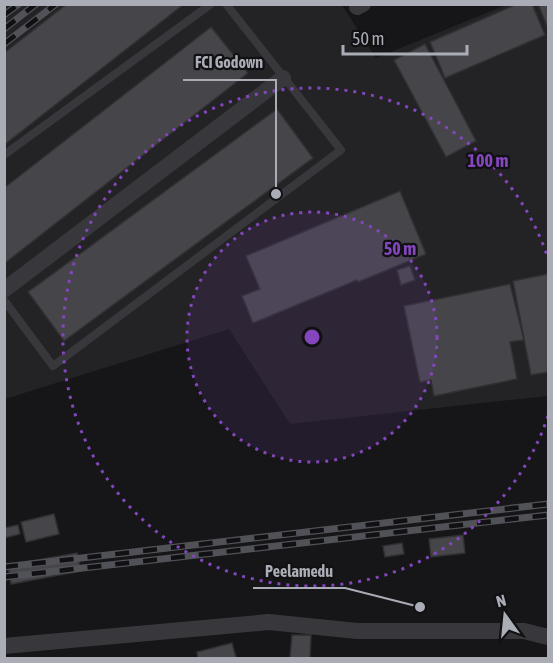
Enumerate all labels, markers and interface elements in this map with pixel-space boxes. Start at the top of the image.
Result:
scale bar [343,18,468,56]
text: 50 m [352,28,384,49]
callout: FCI Godown [183,46,276,80]
text: FCI Godown [195,53,263,71]
text: 100 m [468,150,508,171]
text: 50 m [384,238,416,259]
centre of rings [302,327,322,347]
callout: Peelamedu [253,554,345,588]
text: Peelamedu [265,562,333,580]
north arrow [475,585,535,645]
text: N [494,591,508,610]

